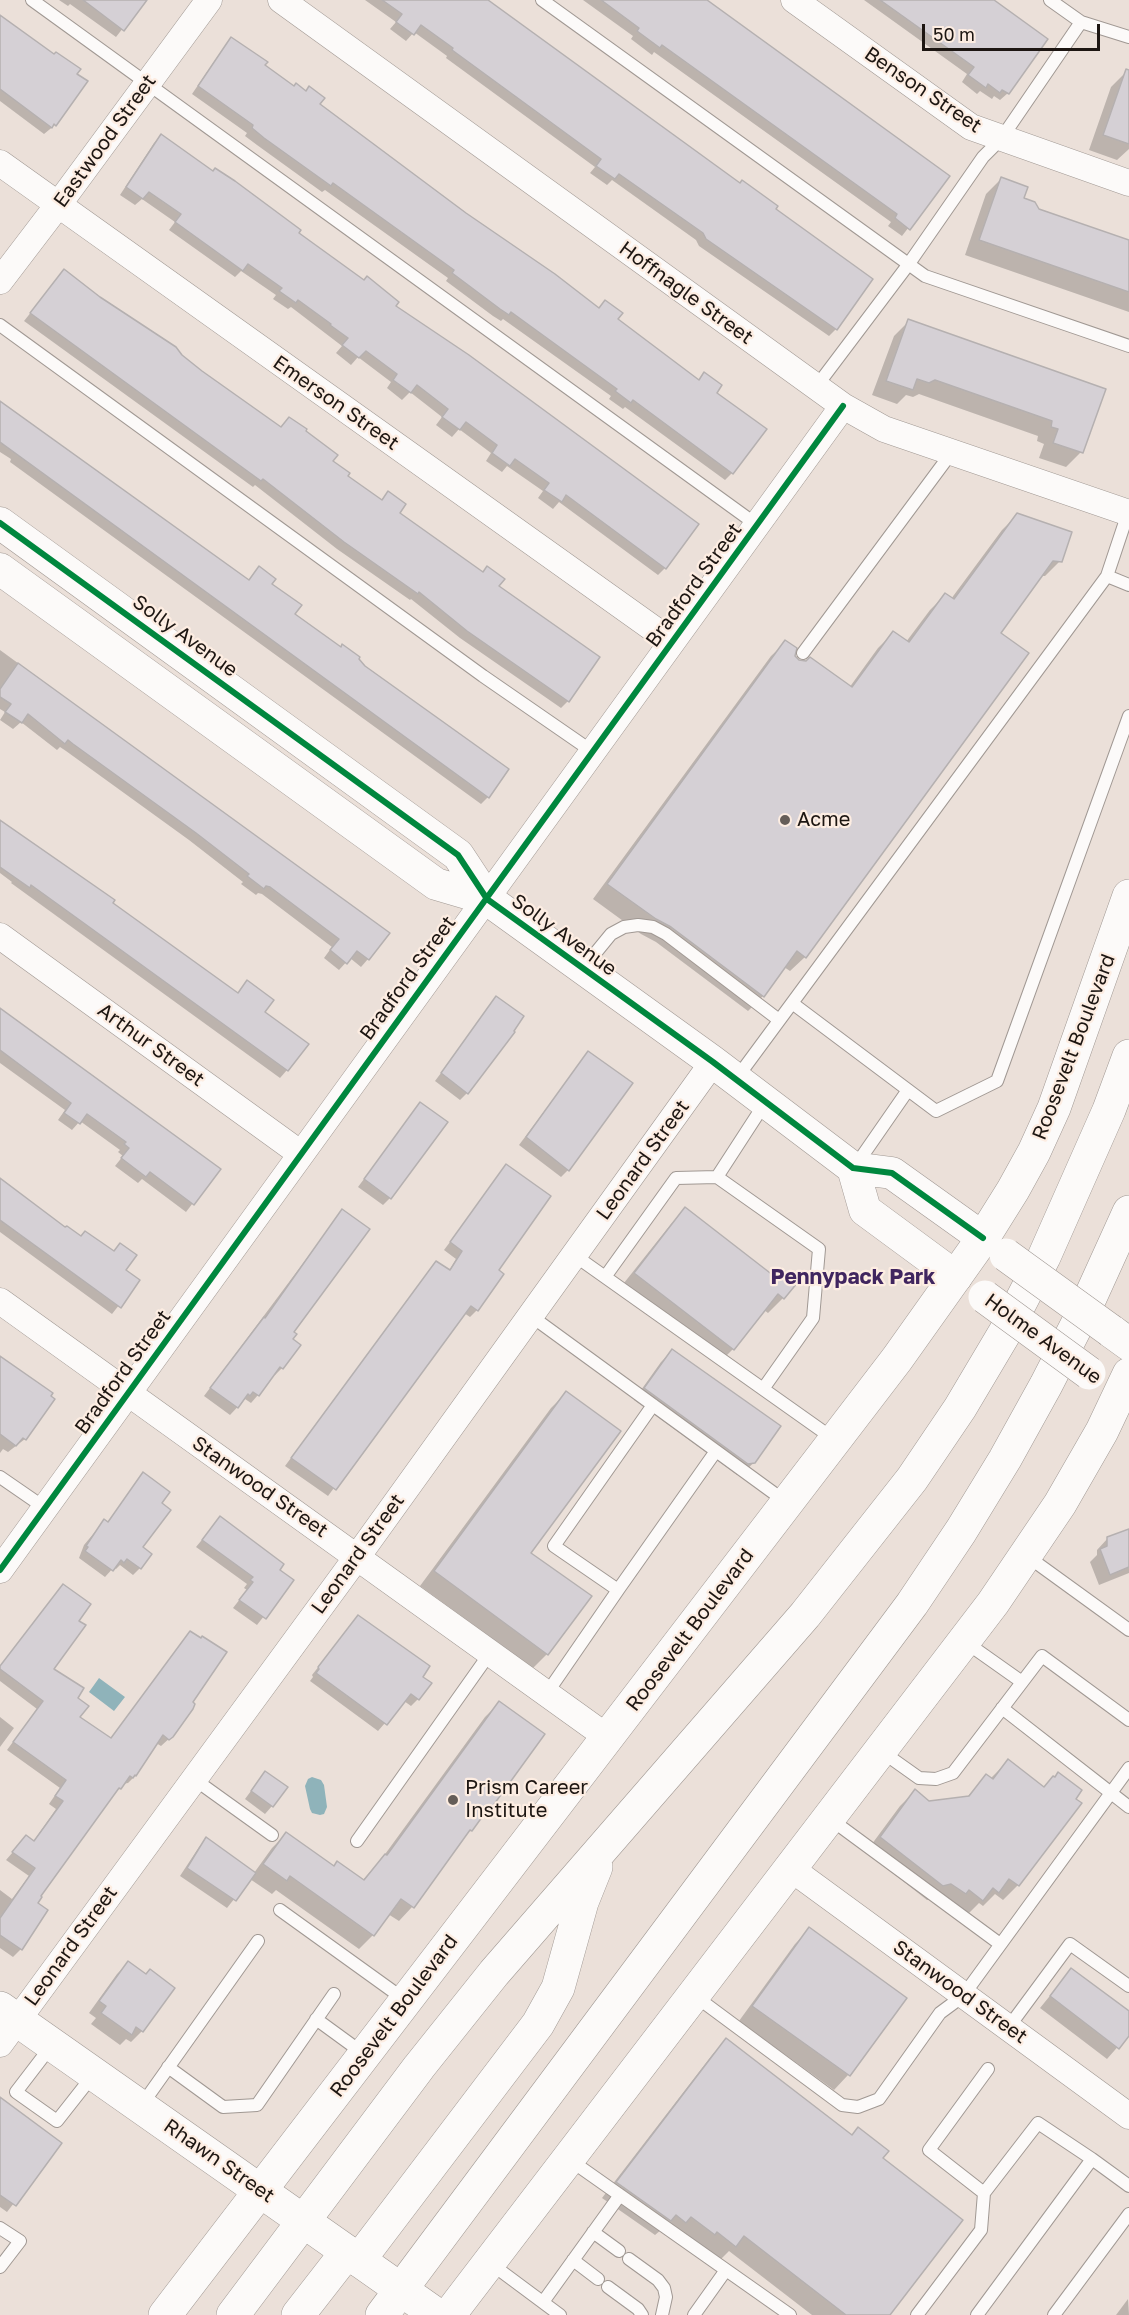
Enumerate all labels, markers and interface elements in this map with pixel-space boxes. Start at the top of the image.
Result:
scale bar [925,12,1104,50]
text: 50 m [933,23,975,45]
street label: Benson Street [860,42,986,138]
street label: Eastwood Street [49,70,161,212]
street label: Hoffnagle Street [614,236,758,350]
street label: Emerson Street [268,351,404,455]
street label: Bradford Street [641,518,747,652]
street label: Solly Avenue [128,590,242,682]
place label: Acme [797,808,850,832]
marker: Acme [778,813,792,827]
street label: Solly Avenue [507,889,621,981]
street label: Bradford Street [355,911,461,1045]
street label: Roosevelt Boulevard [1027,951,1121,1143]
street label: Arthur Street [93,998,209,1092]
street label: Leonard Street [591,1095,695,1225]
district label: Pennypack Park [771,1264,935,1290]
street label: Holme Avenue [980,1289,1106,1389]
street label: Bradford Street [70,1305,176,1439]
street label: Stanwood Street [187,1431,333,1543]
street label: Leonard Street [306,1489,410,1619]
street label: Roosevelt Boulevard [621,1544,759,1716]
place label: Prism Career Institute [465,1776,588,1823]
marker: Prism Career Institute [446,1793,460,1807]
street label: Leonard Street [19,1881,123,2011]
street label: Roosevelt Boulevard [325,1930,463,2102]
street label: Stanwood Street [888,1935,1032,2049]
street label: Rhawn Street [159,2114,279,2208]

